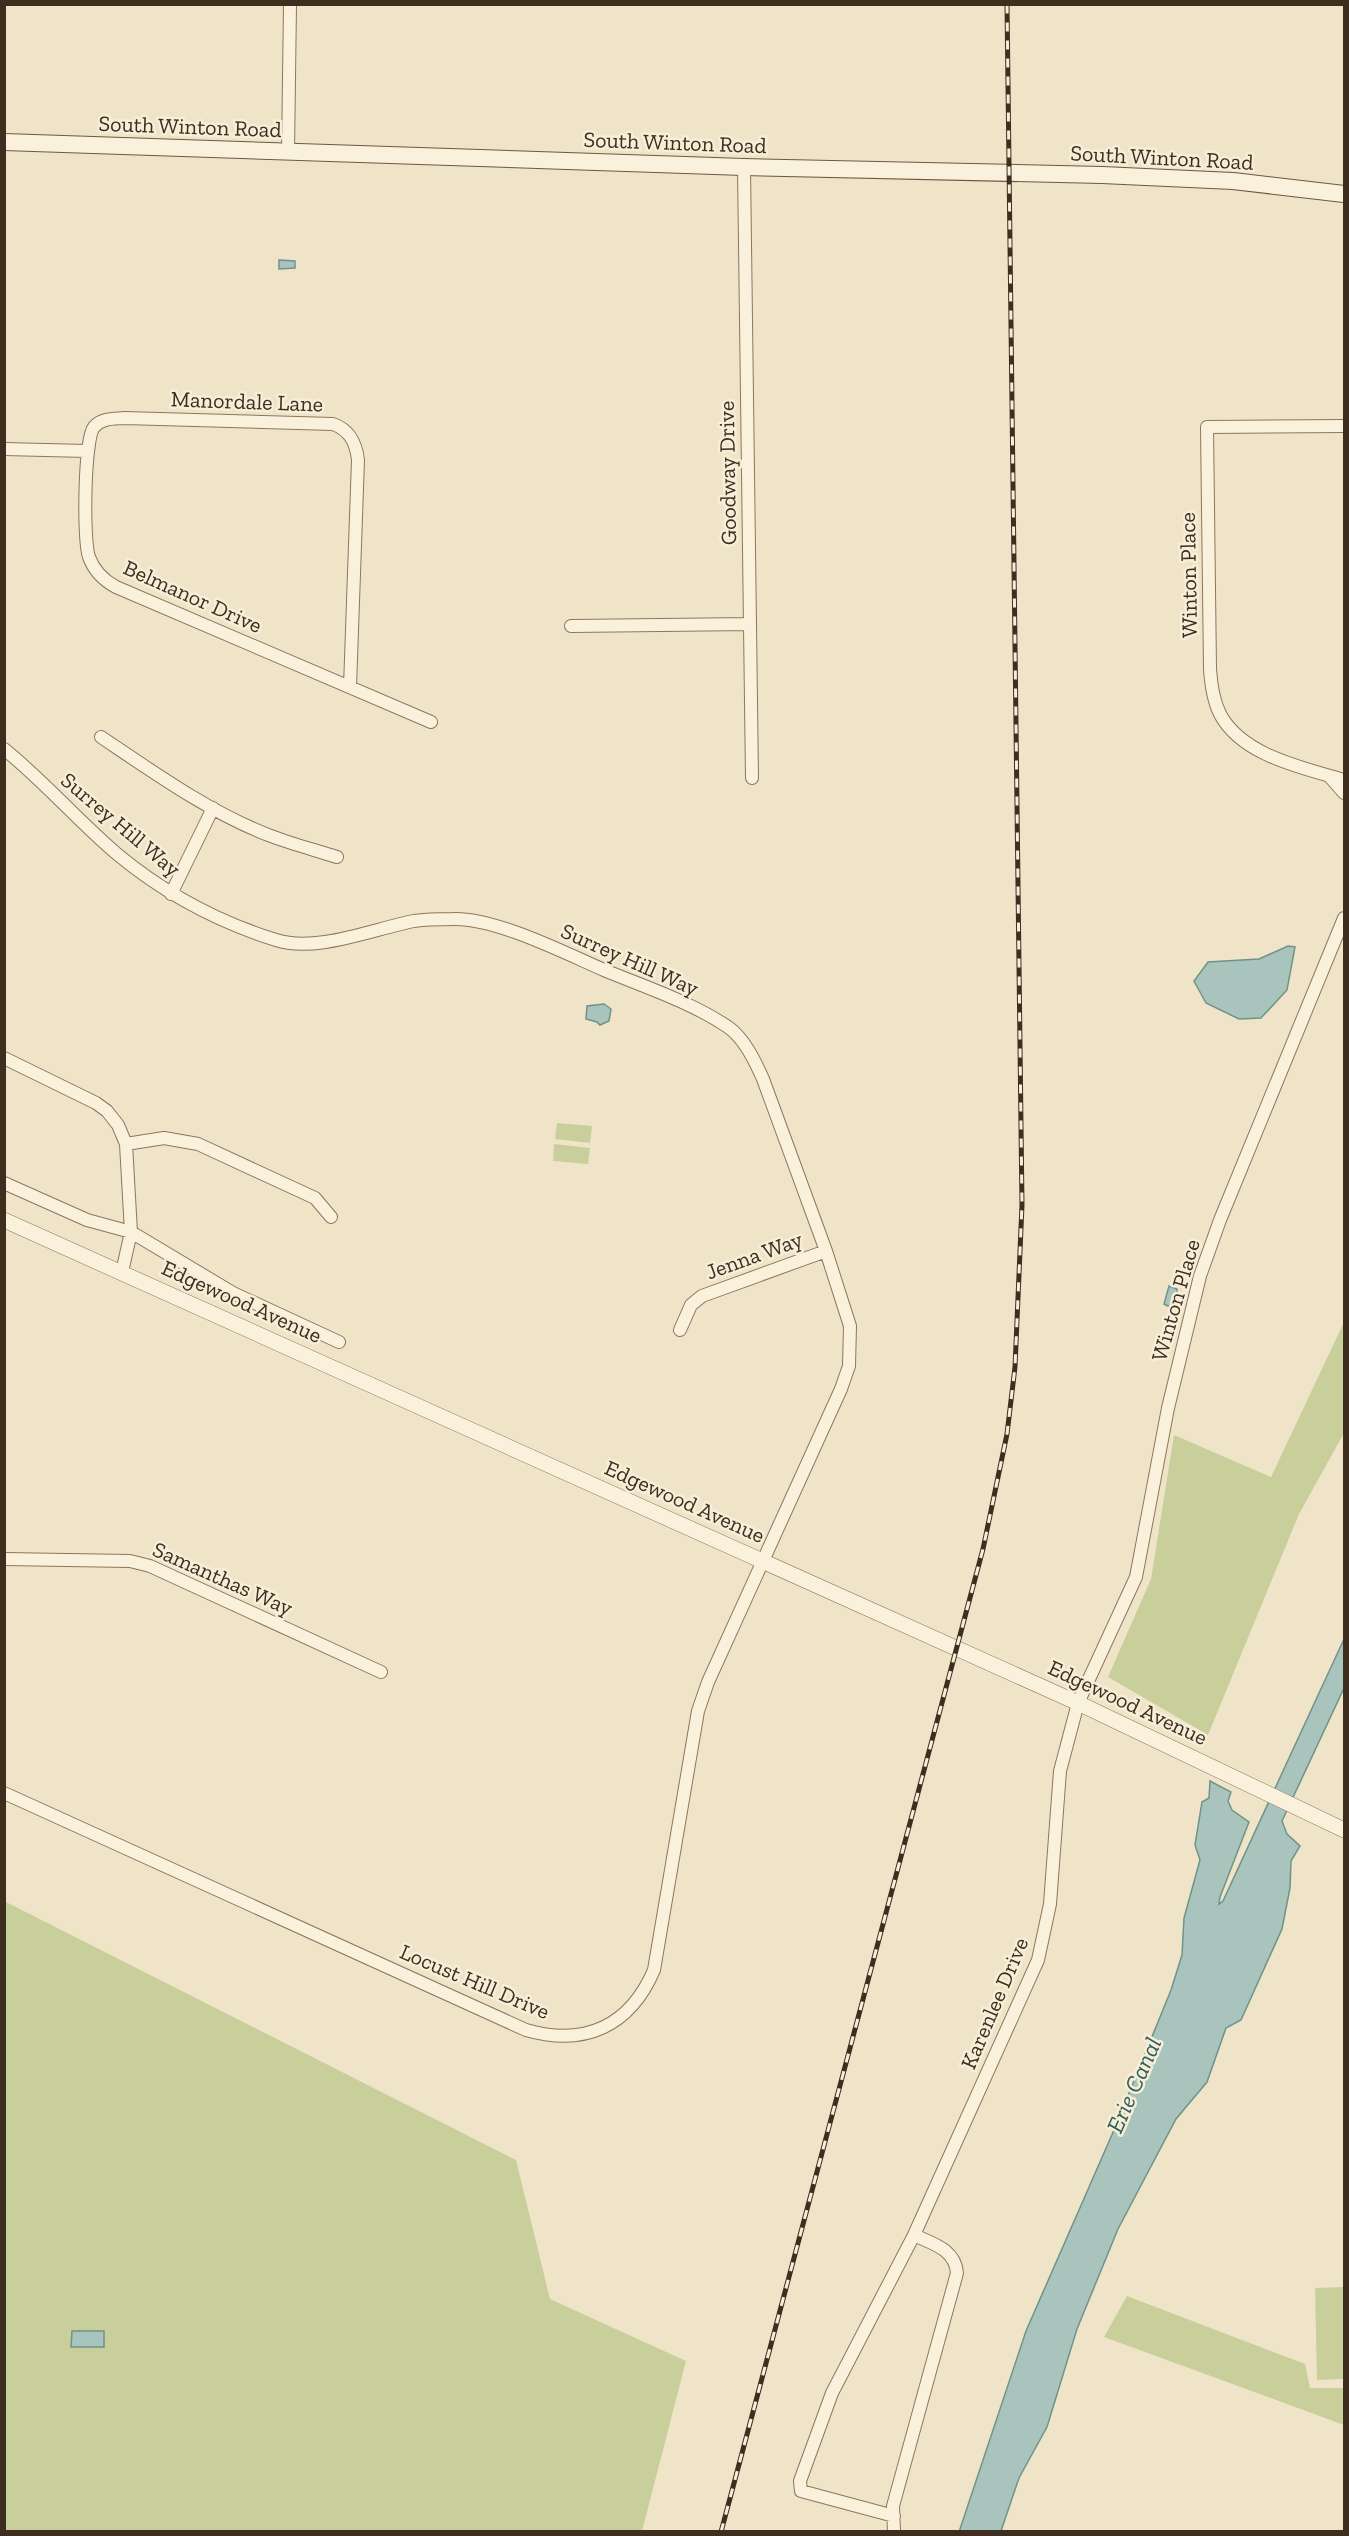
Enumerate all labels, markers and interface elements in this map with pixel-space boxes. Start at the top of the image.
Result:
street label: South Winton Road [98,110,282,143]
street label: South Winton Road [583,126,767,159]
street label: South Winton Road [1070,139,1254,176]
street label: Manordale Lane [170,385,324,418]
street label: Goodway Drive [713,401,742,545]
street label: Winton Place [1174,512,1203,638]
street label: Belmanor Drive [119,554,266,639]
street label: Surrey Hill Way [55,766,187,883]
street label: Surrey Hill Way [557,917,704,1002]
street label: Jenna Way [702,1225,807,1285]
street label: Winton Place [1145,1236,1206,1364]
street label: Edgewood Avenue [158,1254,326,1349]
street label: Edgewood Avenue [601,1454,769,1549]
street label: Samanthas Way [149,1536,298,1622]
street label: Edgewood Avenue [1044,1654,1212,1751]
street label: Karenlee Drive [955,1933,1034,2073]
street label: Locust Hill Drive [396,1938,554,2025]
water label: Erie Canal [1100,2033,1167,2137]

